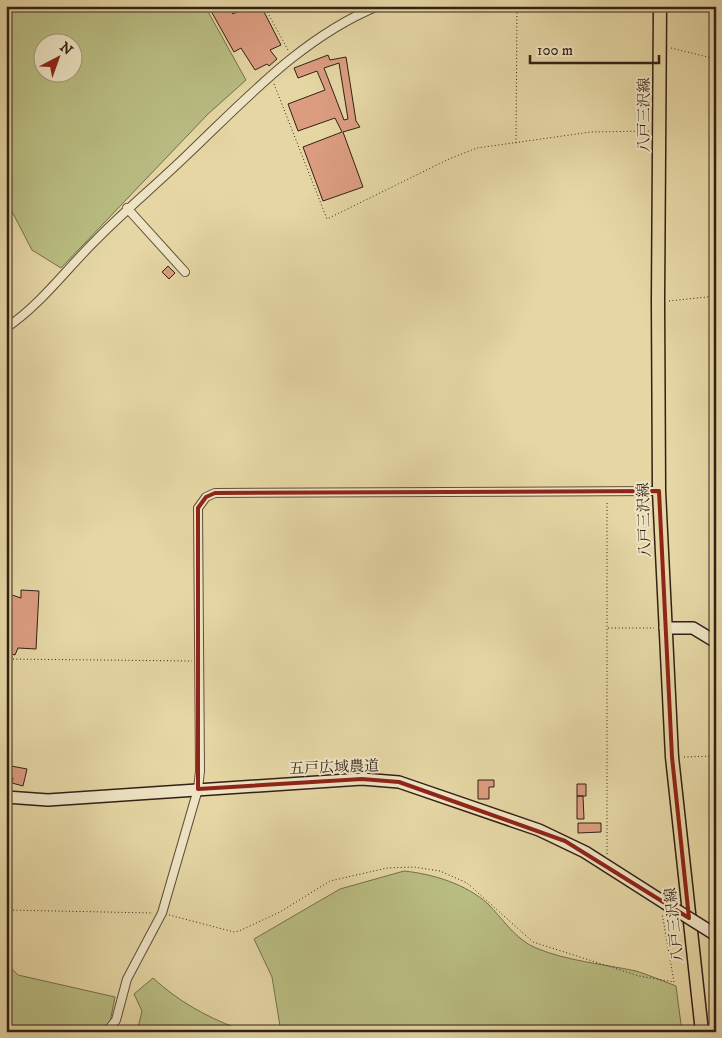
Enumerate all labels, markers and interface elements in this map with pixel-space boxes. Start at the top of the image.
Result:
north arrow [32,32,82,82]
scale bar [530,32,658,64]
text: N [56,38,76,60]
text: 100 m [537,41,573,60]
street label: 八戸三沢線 [635,77,654,153]
street label: 八戸三沢線 [634,482,655,558]
street label: 五戸広域農道 [289,756,379,779]
street label: 八戸三沢線 [661,887,688,963]

